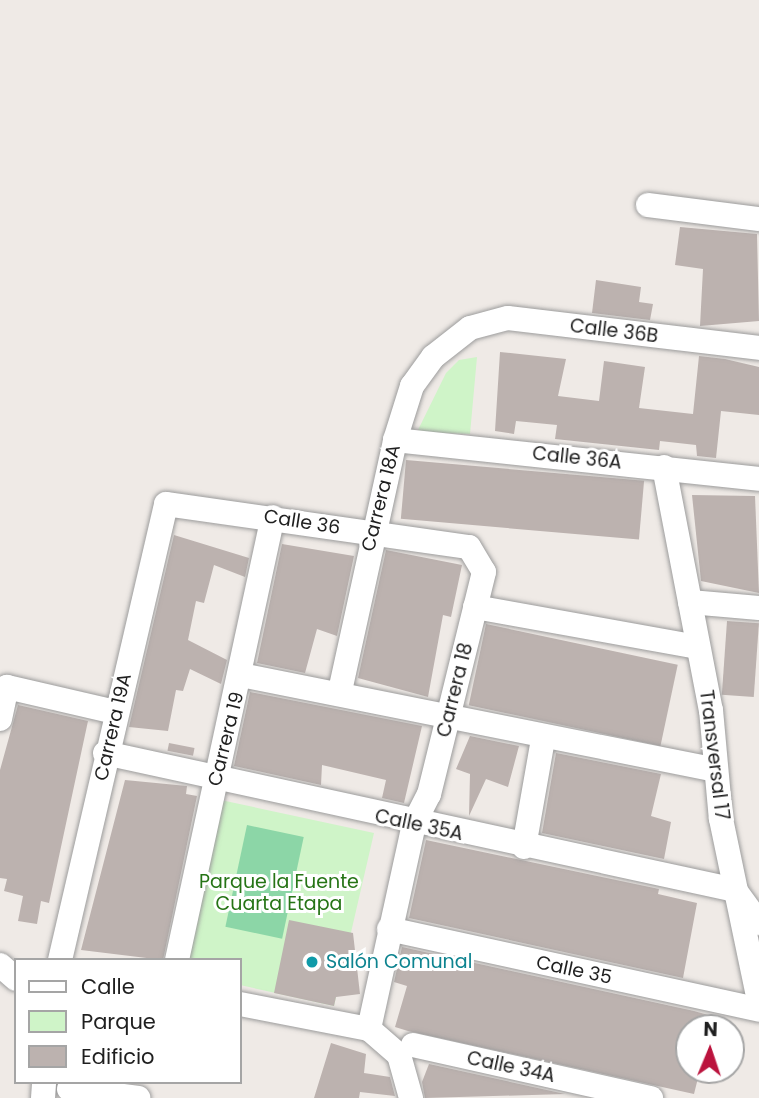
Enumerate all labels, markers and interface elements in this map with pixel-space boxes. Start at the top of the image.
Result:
street label: Calle 36B [569,314,659,348]
street label: Carrera 18A [357,442,405,554]
street label: Calle 36A [531,442,623,474]
street label: Calle 36 [262,505,342,539]
street label: Carrera 18 [432,640,478,740]
street label: Carrera 19A [90,671,136,783]
street label: Carrera 19 [203,689,249,789]
street label: Transversal 17 [695,689,733,821]
street label: Calle 35A [373,805,465,845]
park label: Parque la Fuente Cuarta Etapa [199,871,359,915]
place label: Salón Comunal [326,951,472,973]
street label: Calle 35 [534,951,614,989]
marker: Salón Comunal [304,954,320,970]
legend [14,958,242,1084]
text: Calle [81,972,135,1001]
text: Parque [81,1007,156,1036]
north arrow [675,1014,745,1084]
text: N [703,1016,718,1043]
text: Edificio [81,1042,155,1071]
street label: Calle 34A [465,1047,557,1087]

